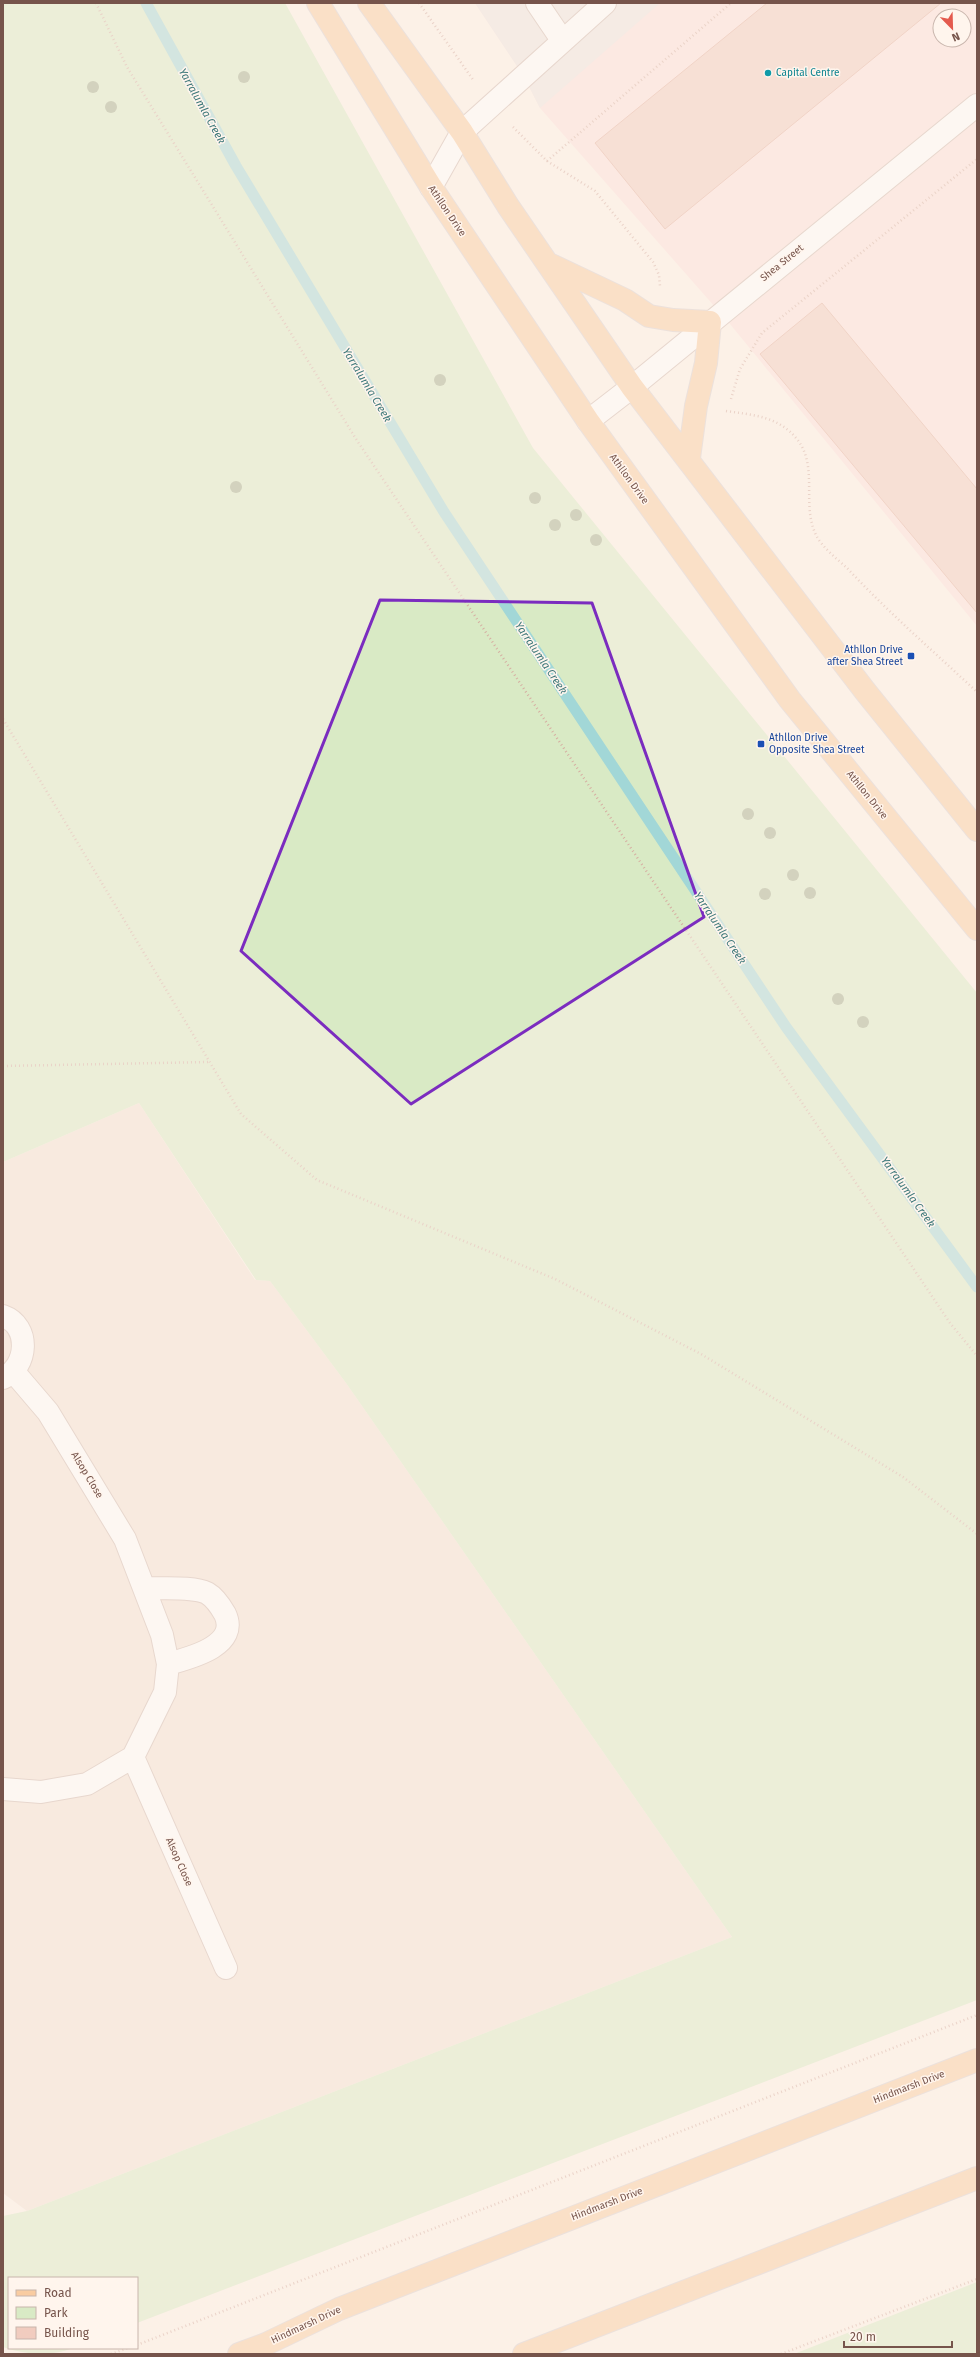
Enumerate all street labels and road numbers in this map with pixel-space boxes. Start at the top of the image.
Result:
street label: Athllon Drive [426,183,468,239]
street label: Shea Street [758,242,806,284]
street label: Athllon Drive [607,452,651,506]
street label: Athllon Drive [844,768,890,822]
street label: Alsop Close [68,1450,106,1500]
street label: Alsop Close [163,1836,195,1888]
street label: Hindmarsh Drive [871,2068,947,2106]
street label: Hindmarsh Drive [569,2185,645,2223]
street label: Hindmarsh Drive [269,2304,343,2346]

